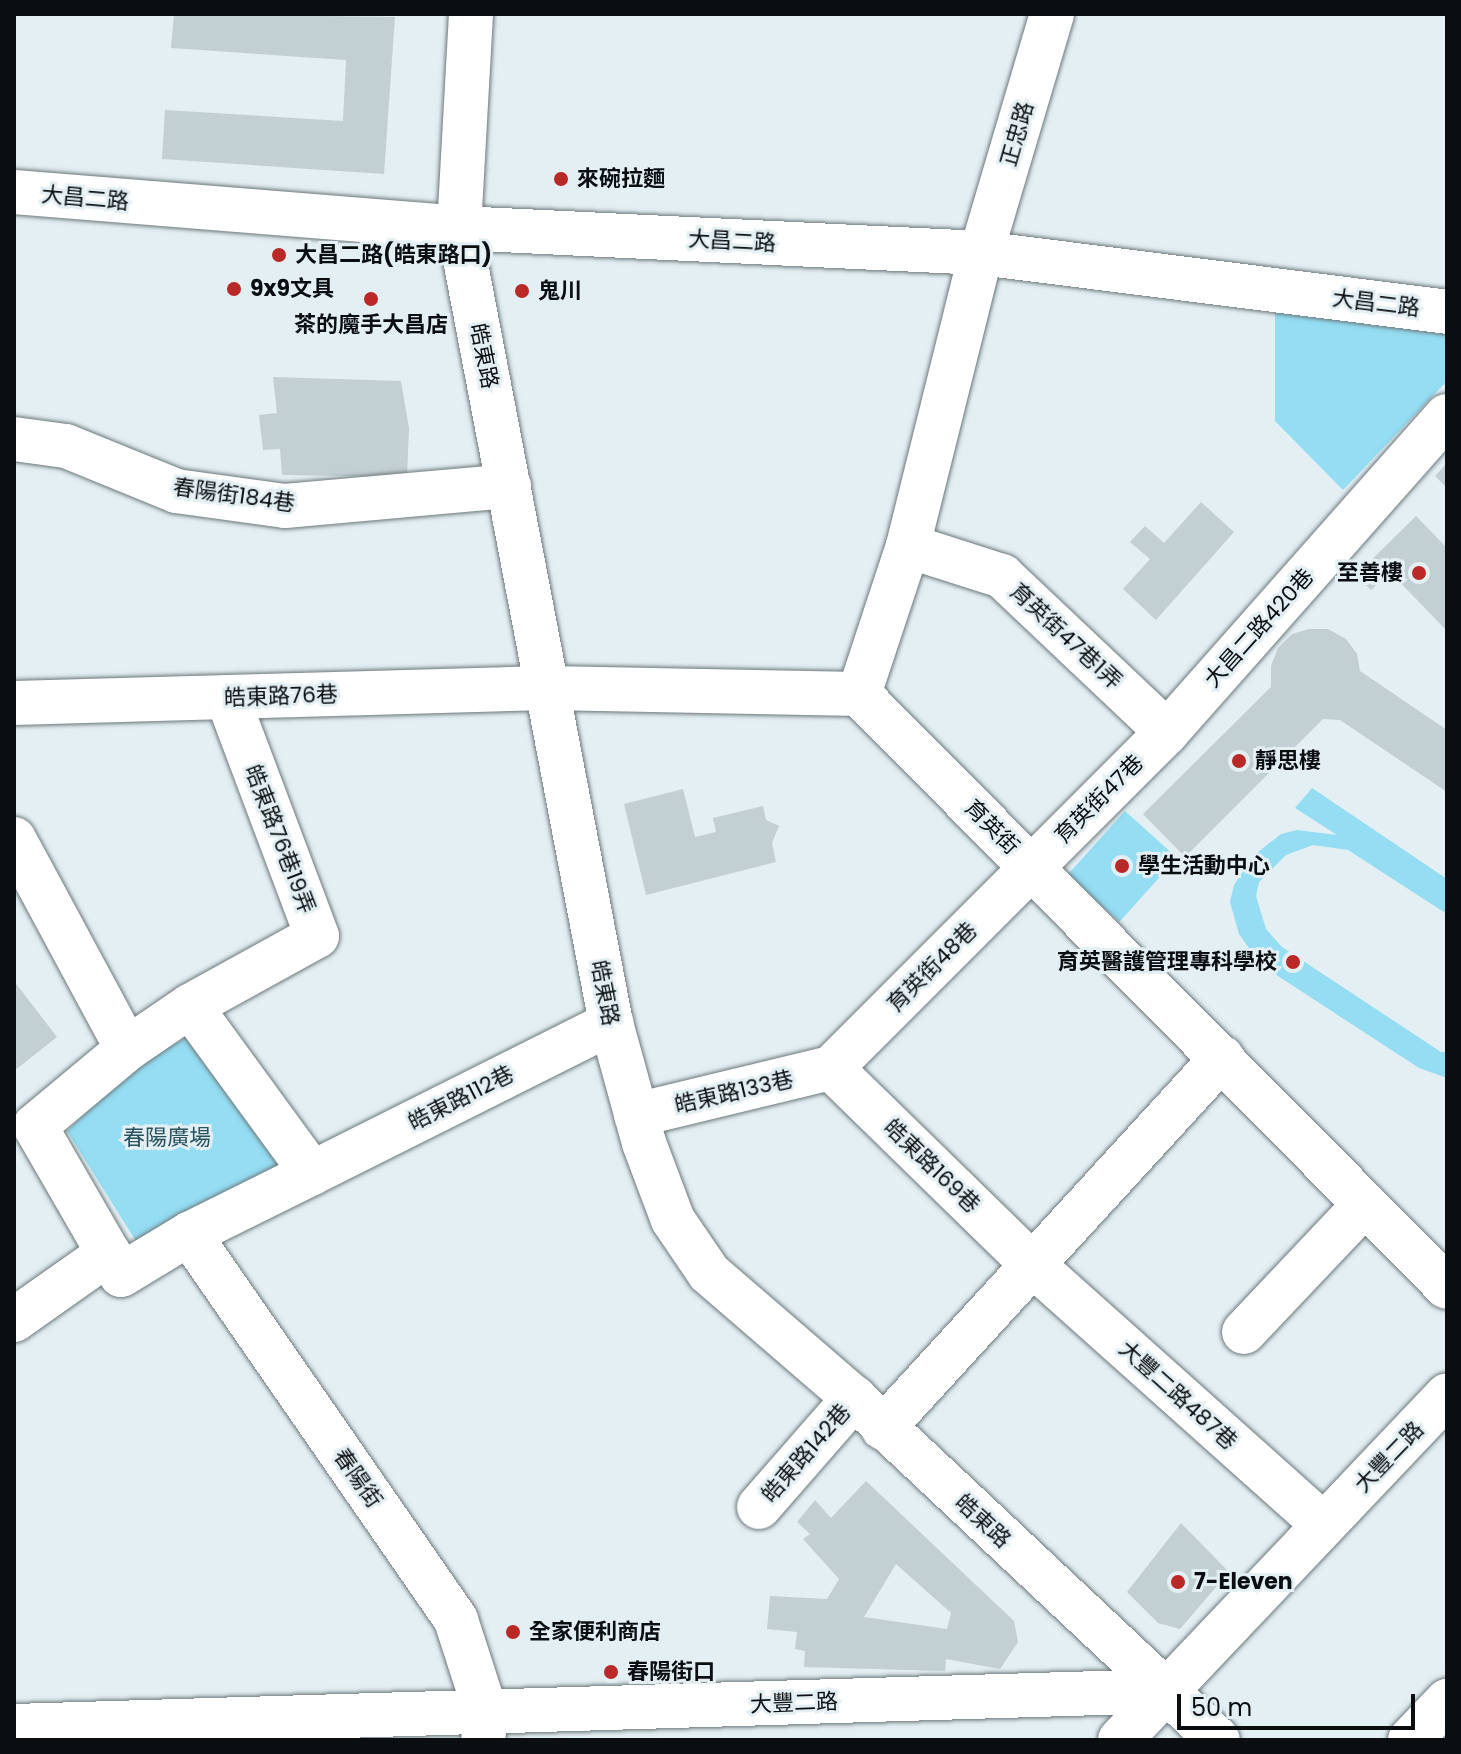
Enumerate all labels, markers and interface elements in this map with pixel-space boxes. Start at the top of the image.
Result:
street label: 正忠路 [995,99,1039,169]
place label: 來碗拉麵 [577,166,665,192]
marker: 來碗拉麵 [552,170,570,188]
street label: 大昌二路 [40,181,130,215]
street label: 大昌二路 [687,226,777,256]
place label: 大昌二路(皓東路口) [295,242,492,268]
marker: 大昌二路(皓東路口) [270,246,288,264]
place label: 9x9文具 [250,276,334,302]
place label: 鬼川 [538,278,582,304]
marker: 9x9文具 [225,280,243,298]
marker: 鬼川 [513,282,531,300]
street label: 大昌二路 [1331,285,1421,321]
marker: 茶的魔手大昌店 [362,290,380,308]
place label: 茶的魔手大昌店 [294,312,448,338]
street label: 皓東路 [465,321,503,391]
street label: 春陽街184巷 [171,473,297,517]
place label: 至善樓 [1337,560,1403,586]
street label: 大昌二路420巷 [1199,563,1319,693]
marker: 至善樓 [1410,564,1428,582]
street label: 育英街47巷1弄 [1005,578,1127,694]
street label: 皓東路76巷 [224,681,338,711]
place label: 靜思樓 [1255,748,1321,774]
street label: 育英街47巷 [1049,749,1149,849]
marker: 靜思樓 [1230,752,1248,770]
street label: 皓東路76巷19弄 [240,761,320,917]
street label: 育英街 [959,794,1025,860]
place label: 學生活動中心 [1138,853,1270,879]
marker: 學生活動中心 [1113,857,1131,875]
street label: 育英街48巷 [882,917,982,1017]
place label: 育英醫護管理專科學校 [1057,949,1277,975]
marker: 育英醫護管理專科學校 [1284,953,1302,971]
street label: 皓東路 [586,958,624,1028]
street label: 皓東路112巷 [404,1060,518,1136]
street label: 皓東路133巷 [672,1066,796,1118]
street label: 皓東路169巷 [879,1114,985,1218]
park label: 春陽廣場 [123,1125,211,1151]
street label: 大豐二路487巷 [1114,1335,1242,1455]
street label: 皓東路142巷 [756,1398,856,1508]
street label: 大豐二路 [1349,1416,1429,1498]
street label: 春陽街 [328,1443,388,1513]
street label: 皓東路 [950,1489,1016,1553]
place label: 7-Eleven [1194,1569,1293,1595]
marker: 7-Eleven [1169,1573,1187,1591]
place label: 全家便利商店 [529,1619,661,1645]
marker: 全家便利商店 [504,1623,522,1641]
place label: 春陽街口 [627,1659,715,1685]
marker: 春陽街口 [602,1663,620,1681]
scale bar [1181,1678,1419,1728]
street label: 大豐二路 [750,1688,838,1718]
text: 50 m [1191,1691,1252,1724]

